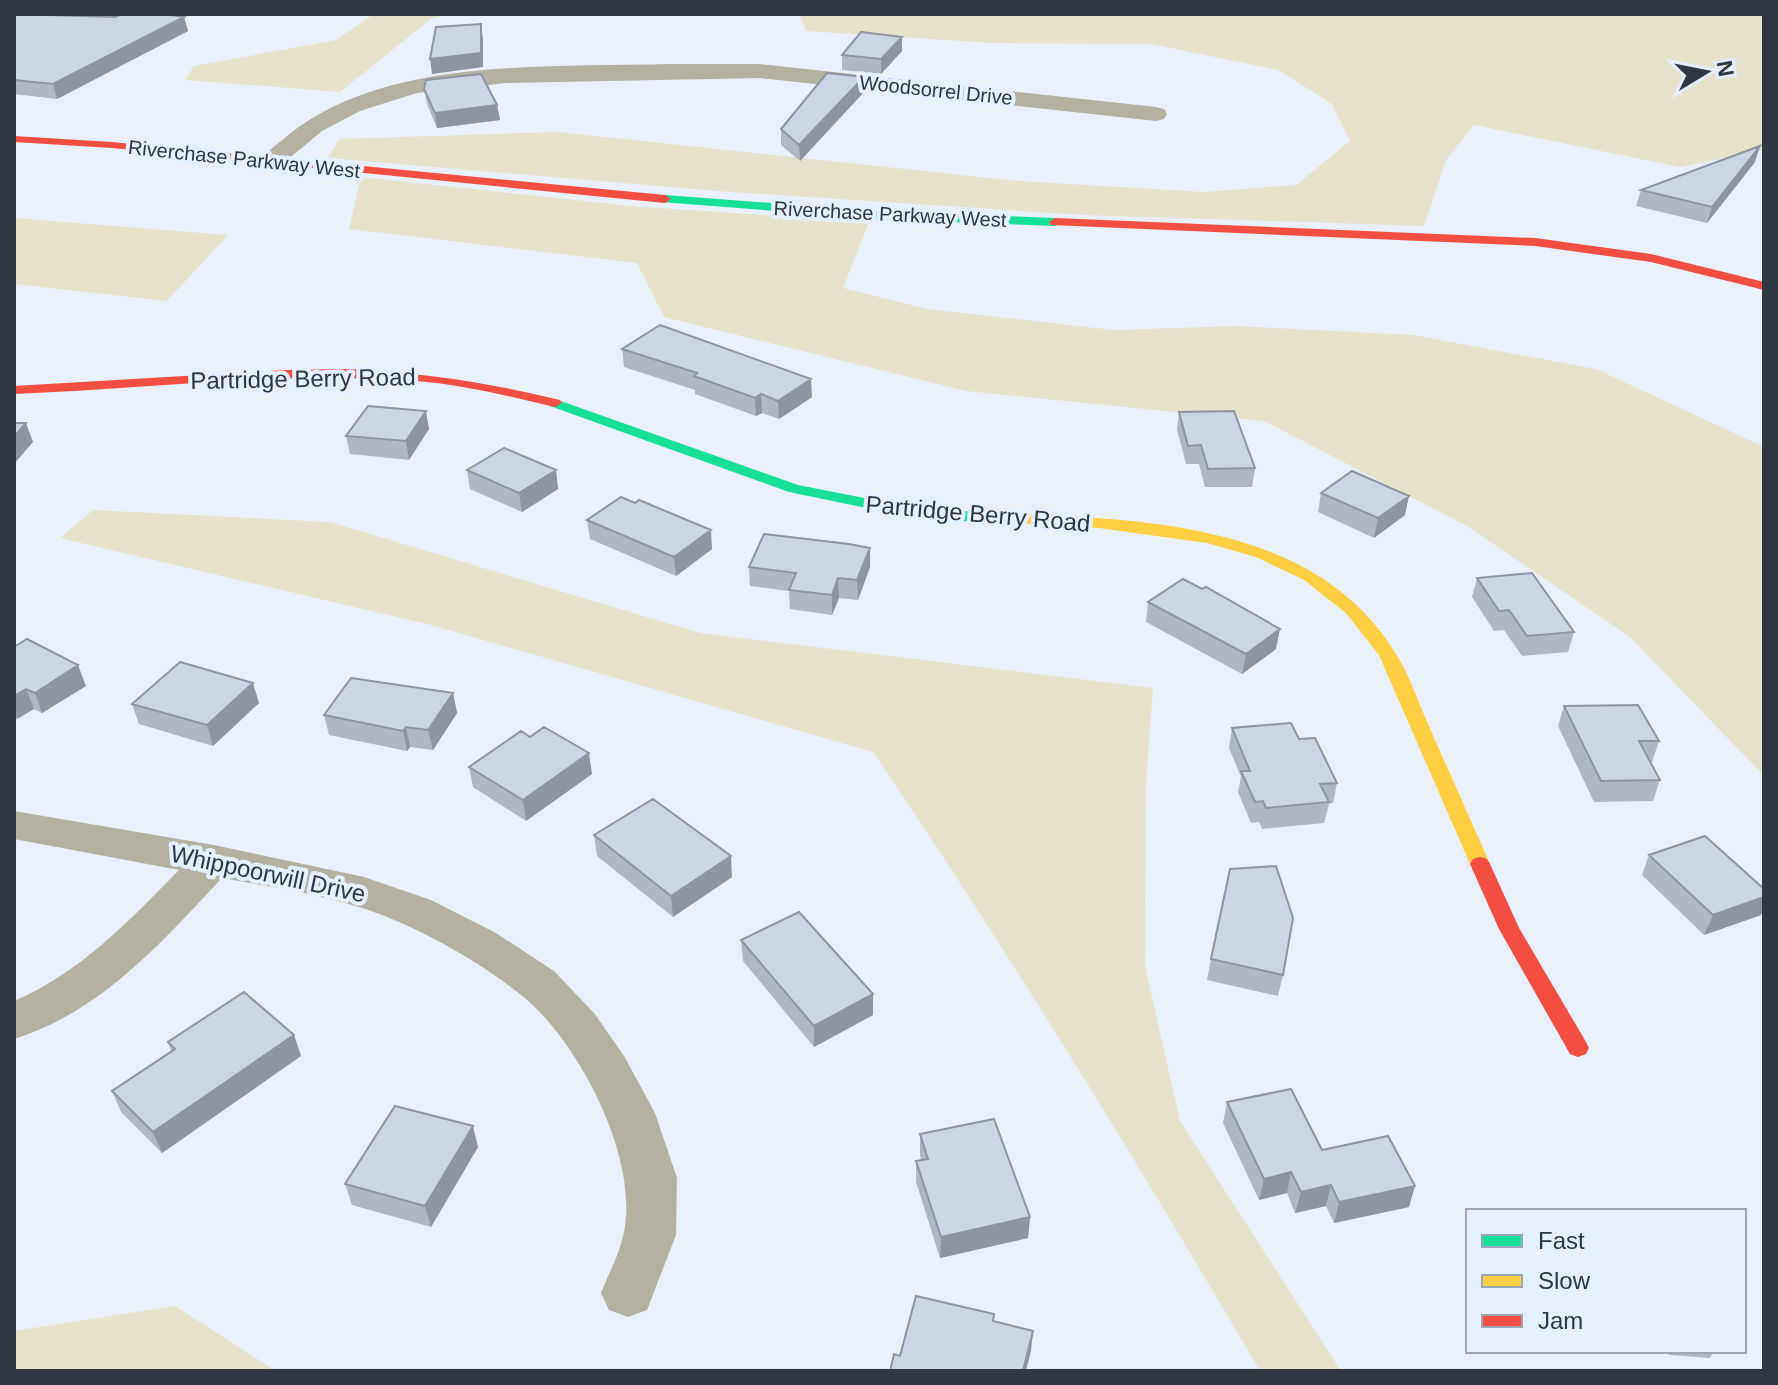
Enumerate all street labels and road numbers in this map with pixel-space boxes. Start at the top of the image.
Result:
street label: Woodsorrel Drive [858,71,1014,109]
street label: Riverchase Parkway West [127,136,361,182]
street label: Riverchase Parkway West [773,197,1007,231]
street label: Partridge Berry Road [190,363,416,394]
street label: Partridge Berry Road [865,490,1092,537]
street label: Whippoorwill Drive [168,840,368,907]

